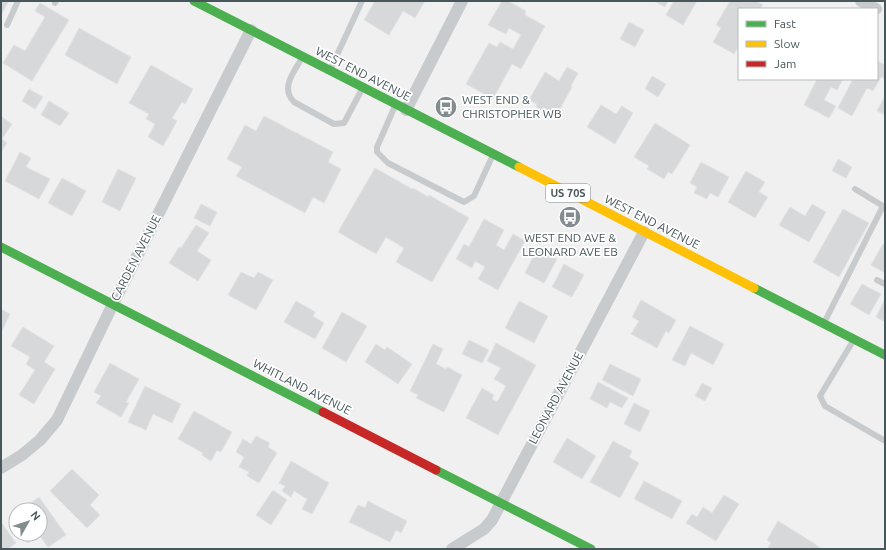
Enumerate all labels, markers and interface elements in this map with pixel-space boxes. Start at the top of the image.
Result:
legend [738,8,878,80]
text: Fast [774,17,796,30]
text: Slow [774,37,800,50]
street label: WEST END AVENUE [313,44,413,103]
text: Jam [774,57,796,70]
place label: WEST END & CHRISTOPHER WB [462,93,562,120]
bus stop icon: WEST END & CHRISTOPHER WB [433,94,459,120]
road number: US 70S [546,184,590,202]
street label: WEST END AVENUE [602,192,702,251]
bus stop icon: WEST END AVE & LEONARD AVE EB [557,204,583,230]
street label: CARDEN AVENUE [108,213,163,303]
place label: WEST END AVE & LEONARD AVE EB [522,231,618,258]
street label: LEONARD AVENUE [526,349,585,446]
street label: WHITLAND AVENUE [251,356,354,417]
north arrow [8,502,48,542]
text: N [29,509,43,523]

